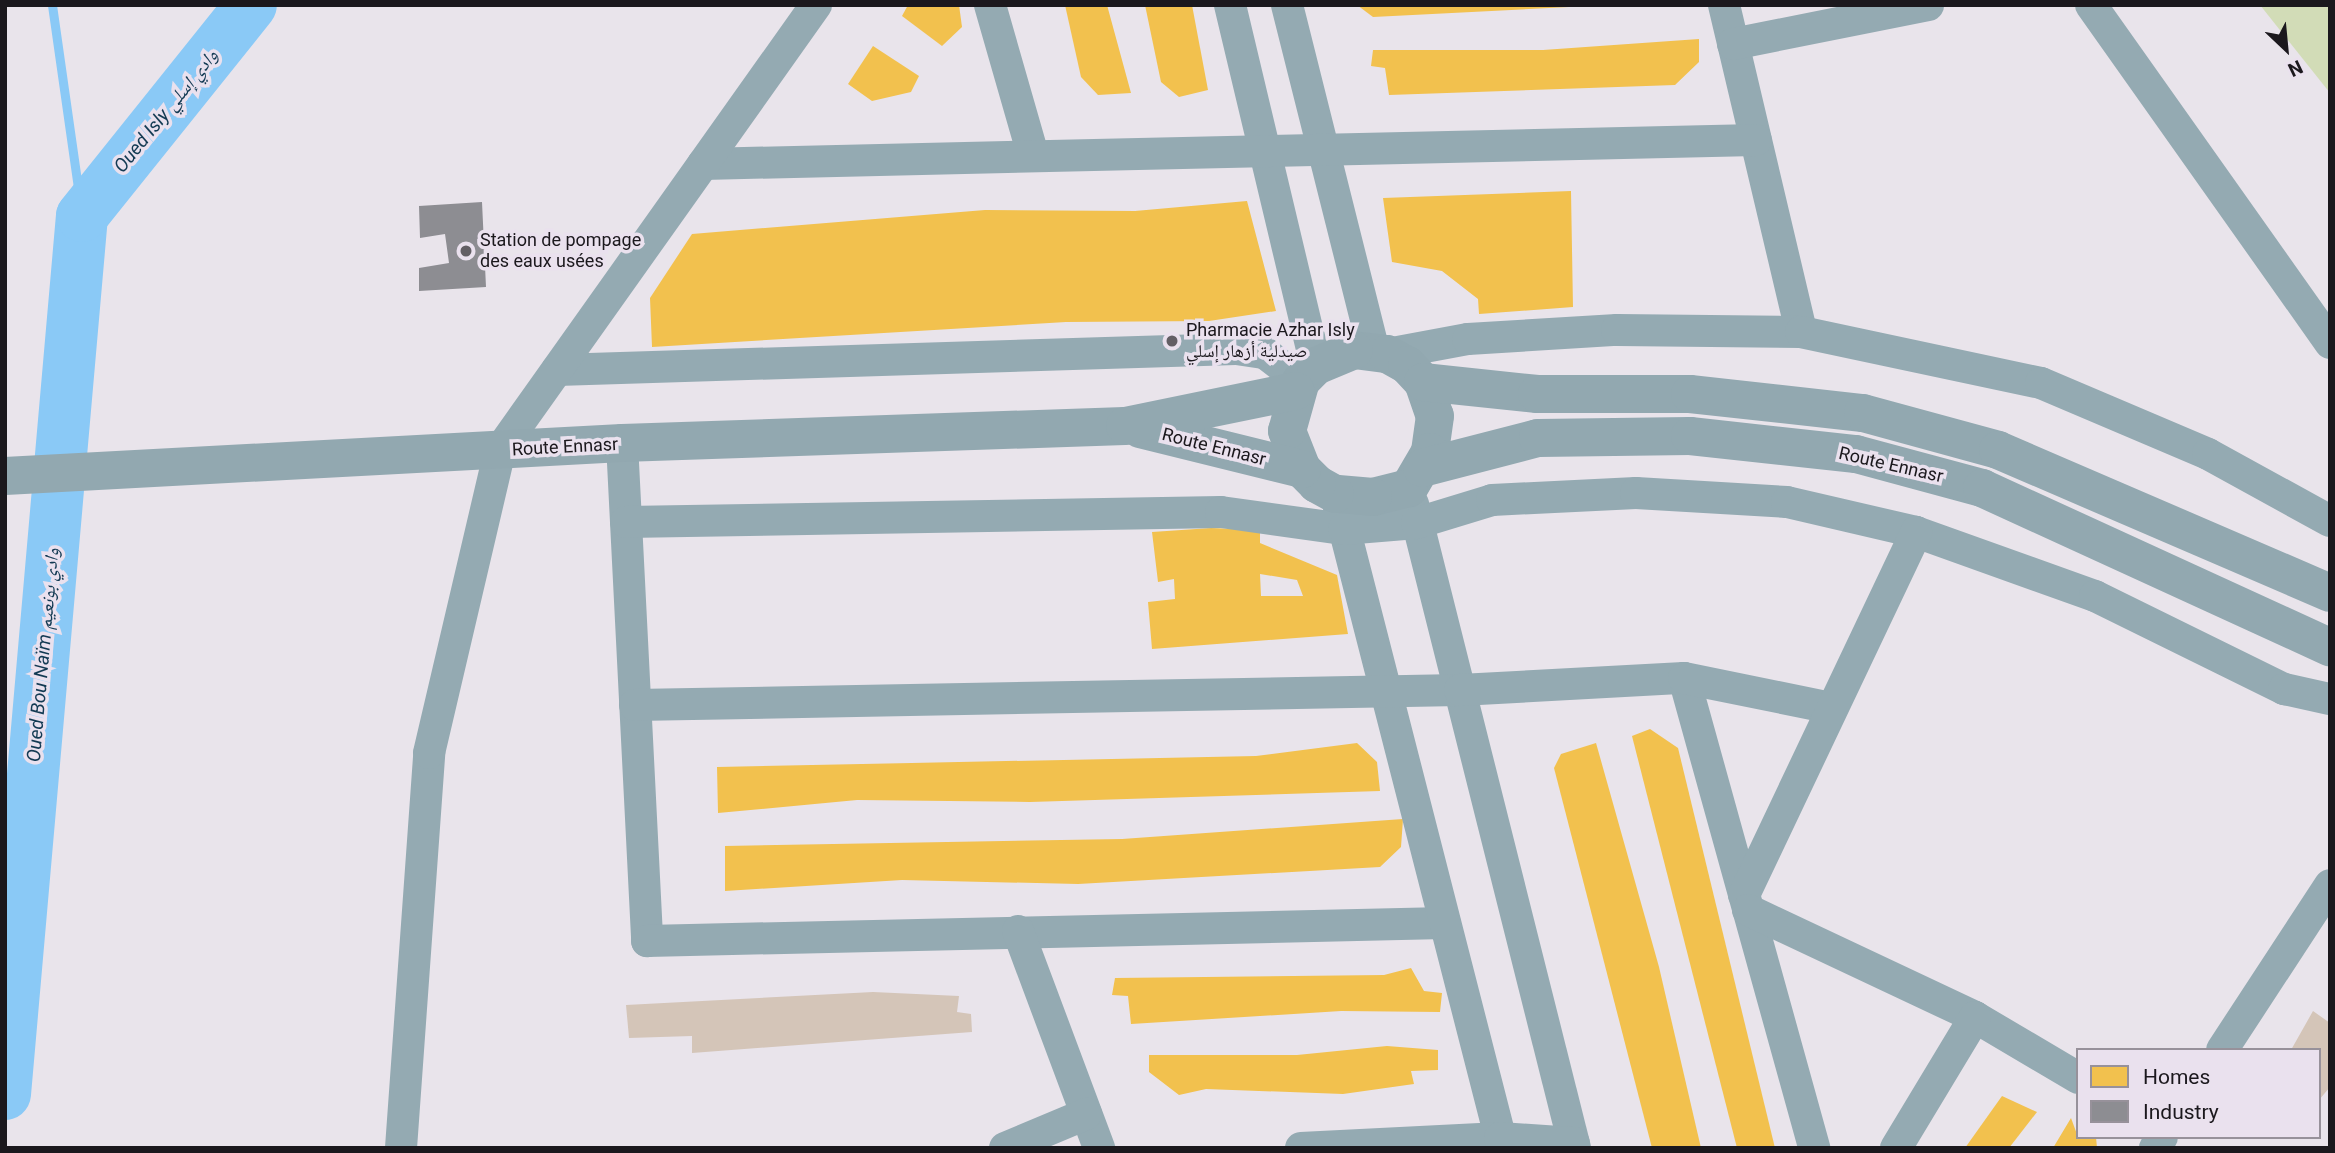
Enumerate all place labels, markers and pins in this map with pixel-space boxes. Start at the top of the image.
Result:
place label: Station de pompage des eaux usées [480,230,641,272]
marker: Station de pompage des eaux usées [458,243,474,259]
place label: Pharmacie Azhar Isly صيدلية أزهار إسلي [1186,320,1355,362]
marker: Pharmacie Azhar Isly صيدلية أزهار إسلي [1164,333,1180,349]

